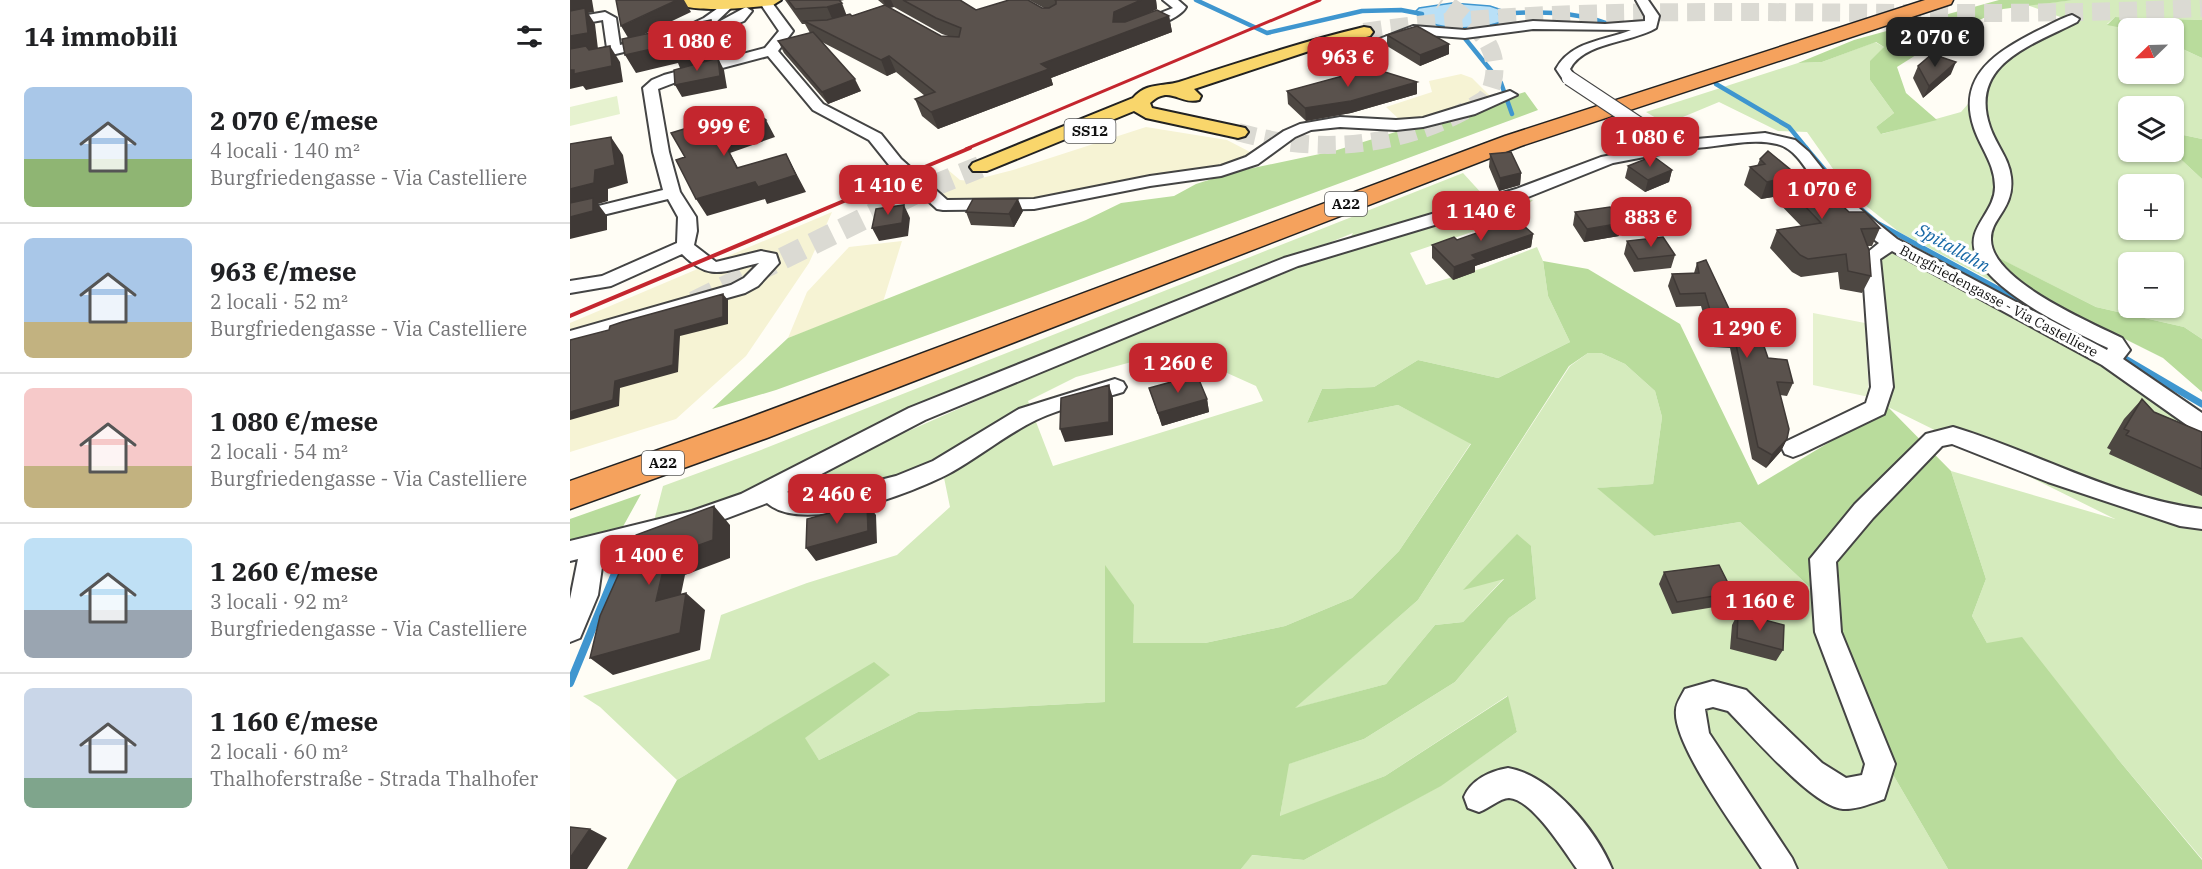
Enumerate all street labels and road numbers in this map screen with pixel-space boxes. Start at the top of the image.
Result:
road number: SS12 [1064,119,1116,143]
road number: A22 [1325,192,1367,216]
street label: Burgfriedengasse - Via Castelliere [1897,241,2101,361]
road number: A22 [642,451,684,475]

